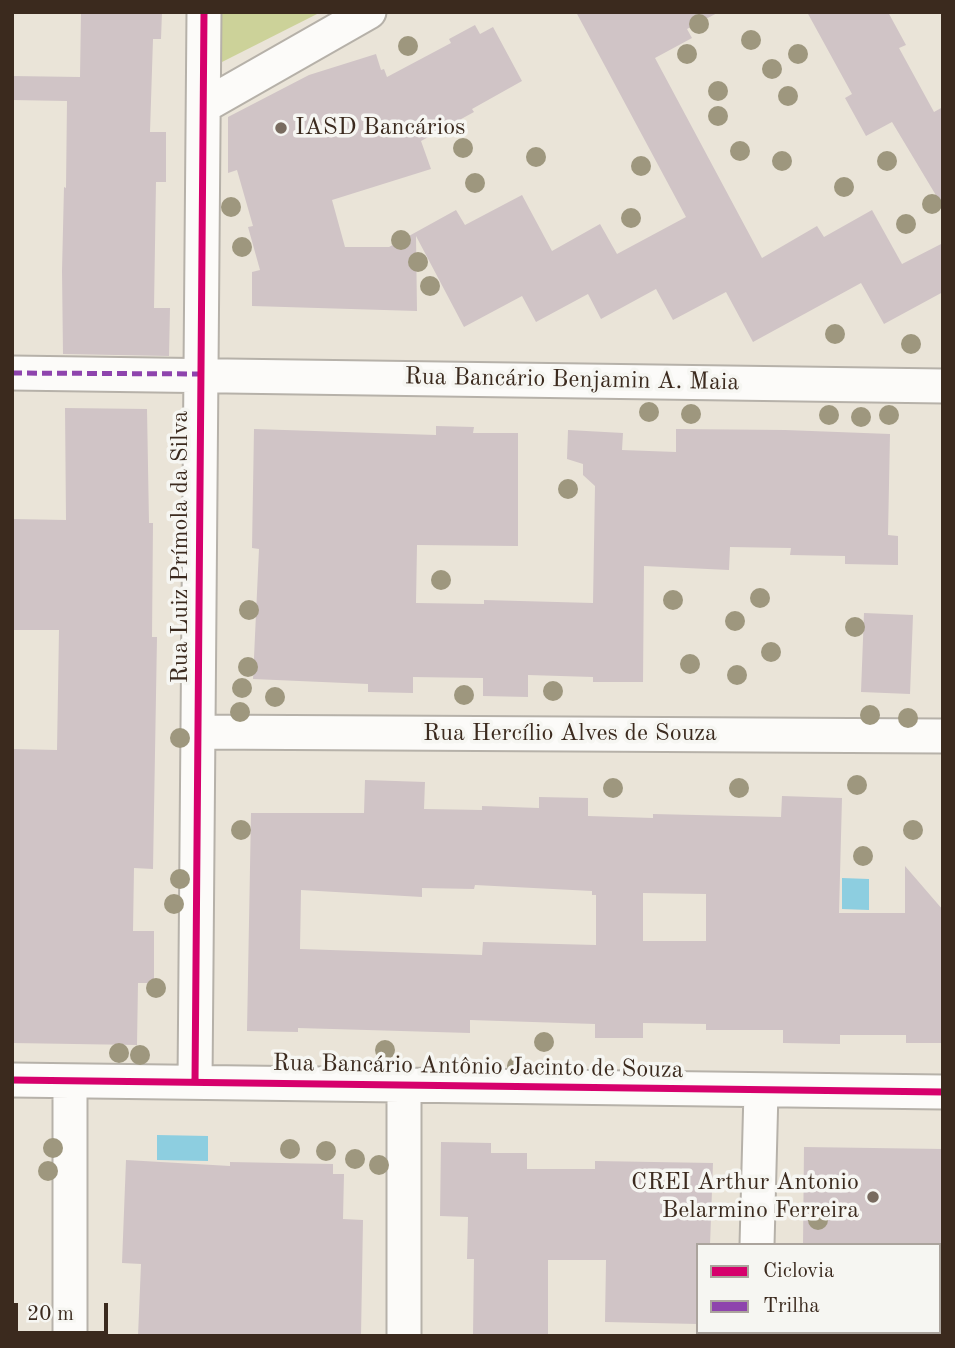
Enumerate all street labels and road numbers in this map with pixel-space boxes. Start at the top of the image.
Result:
street label: Rua Bancário Benjamin A. Maia [404,363,740,397]
street label: Rua Luiz Prímola da Silva [167,411,195,683]
street label: Rua Hercílio Alves de Souza [423,720,717,748]
street label: Rua Bancário Antônio Jacinto de Souza [272,1049,684,1085]

